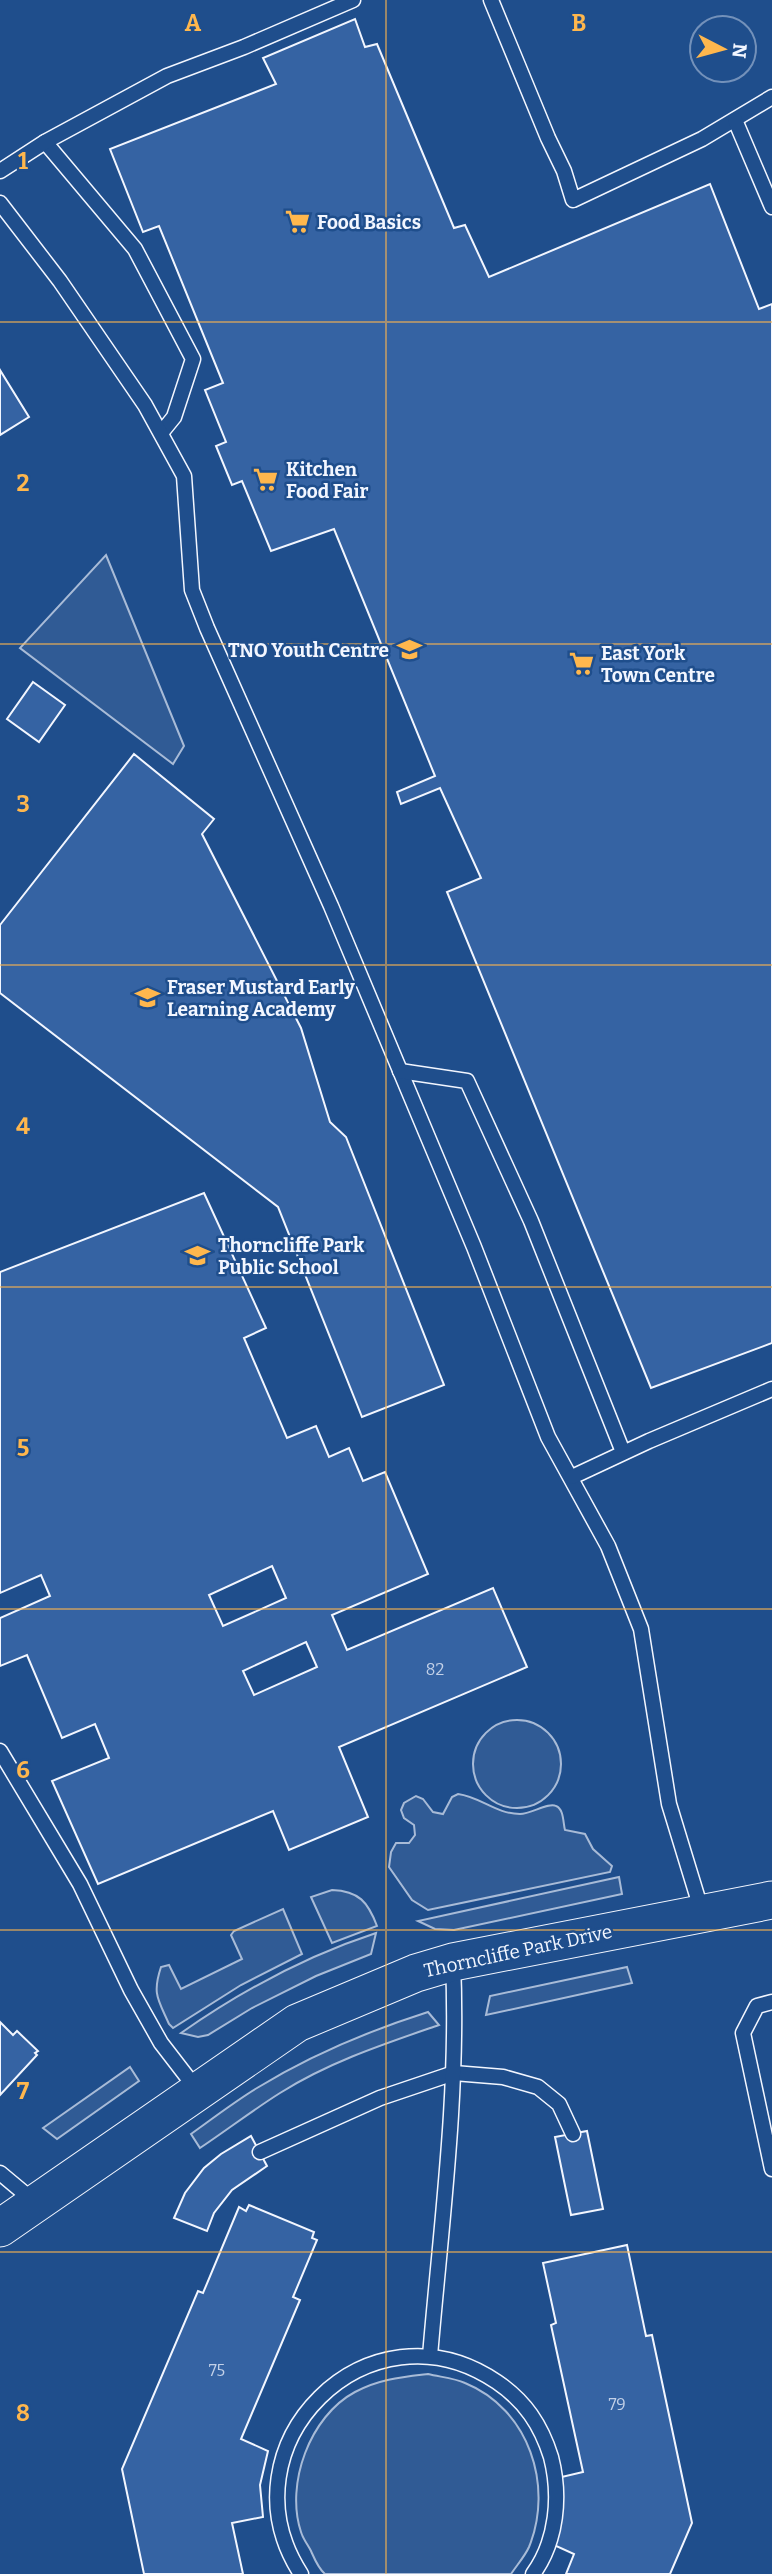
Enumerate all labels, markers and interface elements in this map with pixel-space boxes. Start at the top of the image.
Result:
text: A [185,9,202,37]
text: B [572,9,586,37]
north arrow [688,14,758,84]
text: N [727,42,752,60]
text: 1 [18,147,28,175]
supermarket icon: Food Basics [283,208,311,236]
place label: Food Basics [317,211,421,234]
place label: Kitchen Food Fair [286,458,369,503]
supermarket icon: Kitchen Food Fair [252,466,280,494]
text: 2 [17,469,30,497]
school or university icon: TNO Youth Centre [395,636,423,664]
place label: TNO Youth Centre [228,639,389,662]
place label: East York Town Centre [601,642,715,687]
supermarket icon: East York Town Centre [567,650,595,678]
text: 3 [16,790,30,818]
place label: Fraser Mustard Early Learning Academy [167,976,355,1021]
school or university icon: Fraser Mustard Early Learning Academy [133,984,161,1012]
text: 4 [16,1112,30,1140]
place label: Thorncliffe Park Public School [218,1234,365,1279]
school or university icon: Thorncliffe Park Public School [184,1242,212,1270]
text: 5 [17,1434,29,1462]
house number: 82 [426,1660,444,1679]
text: 6 [16,1756,30,1784]
street label: Thorncliffe Park Drive [422,1920,614,1982]
text: 7 [17,2077,30,2105]
house number: 75 [209,2361,225,2380]
house number: 79 [608,2395,626,2414]
text: 8 [16,2399,30,2427]

